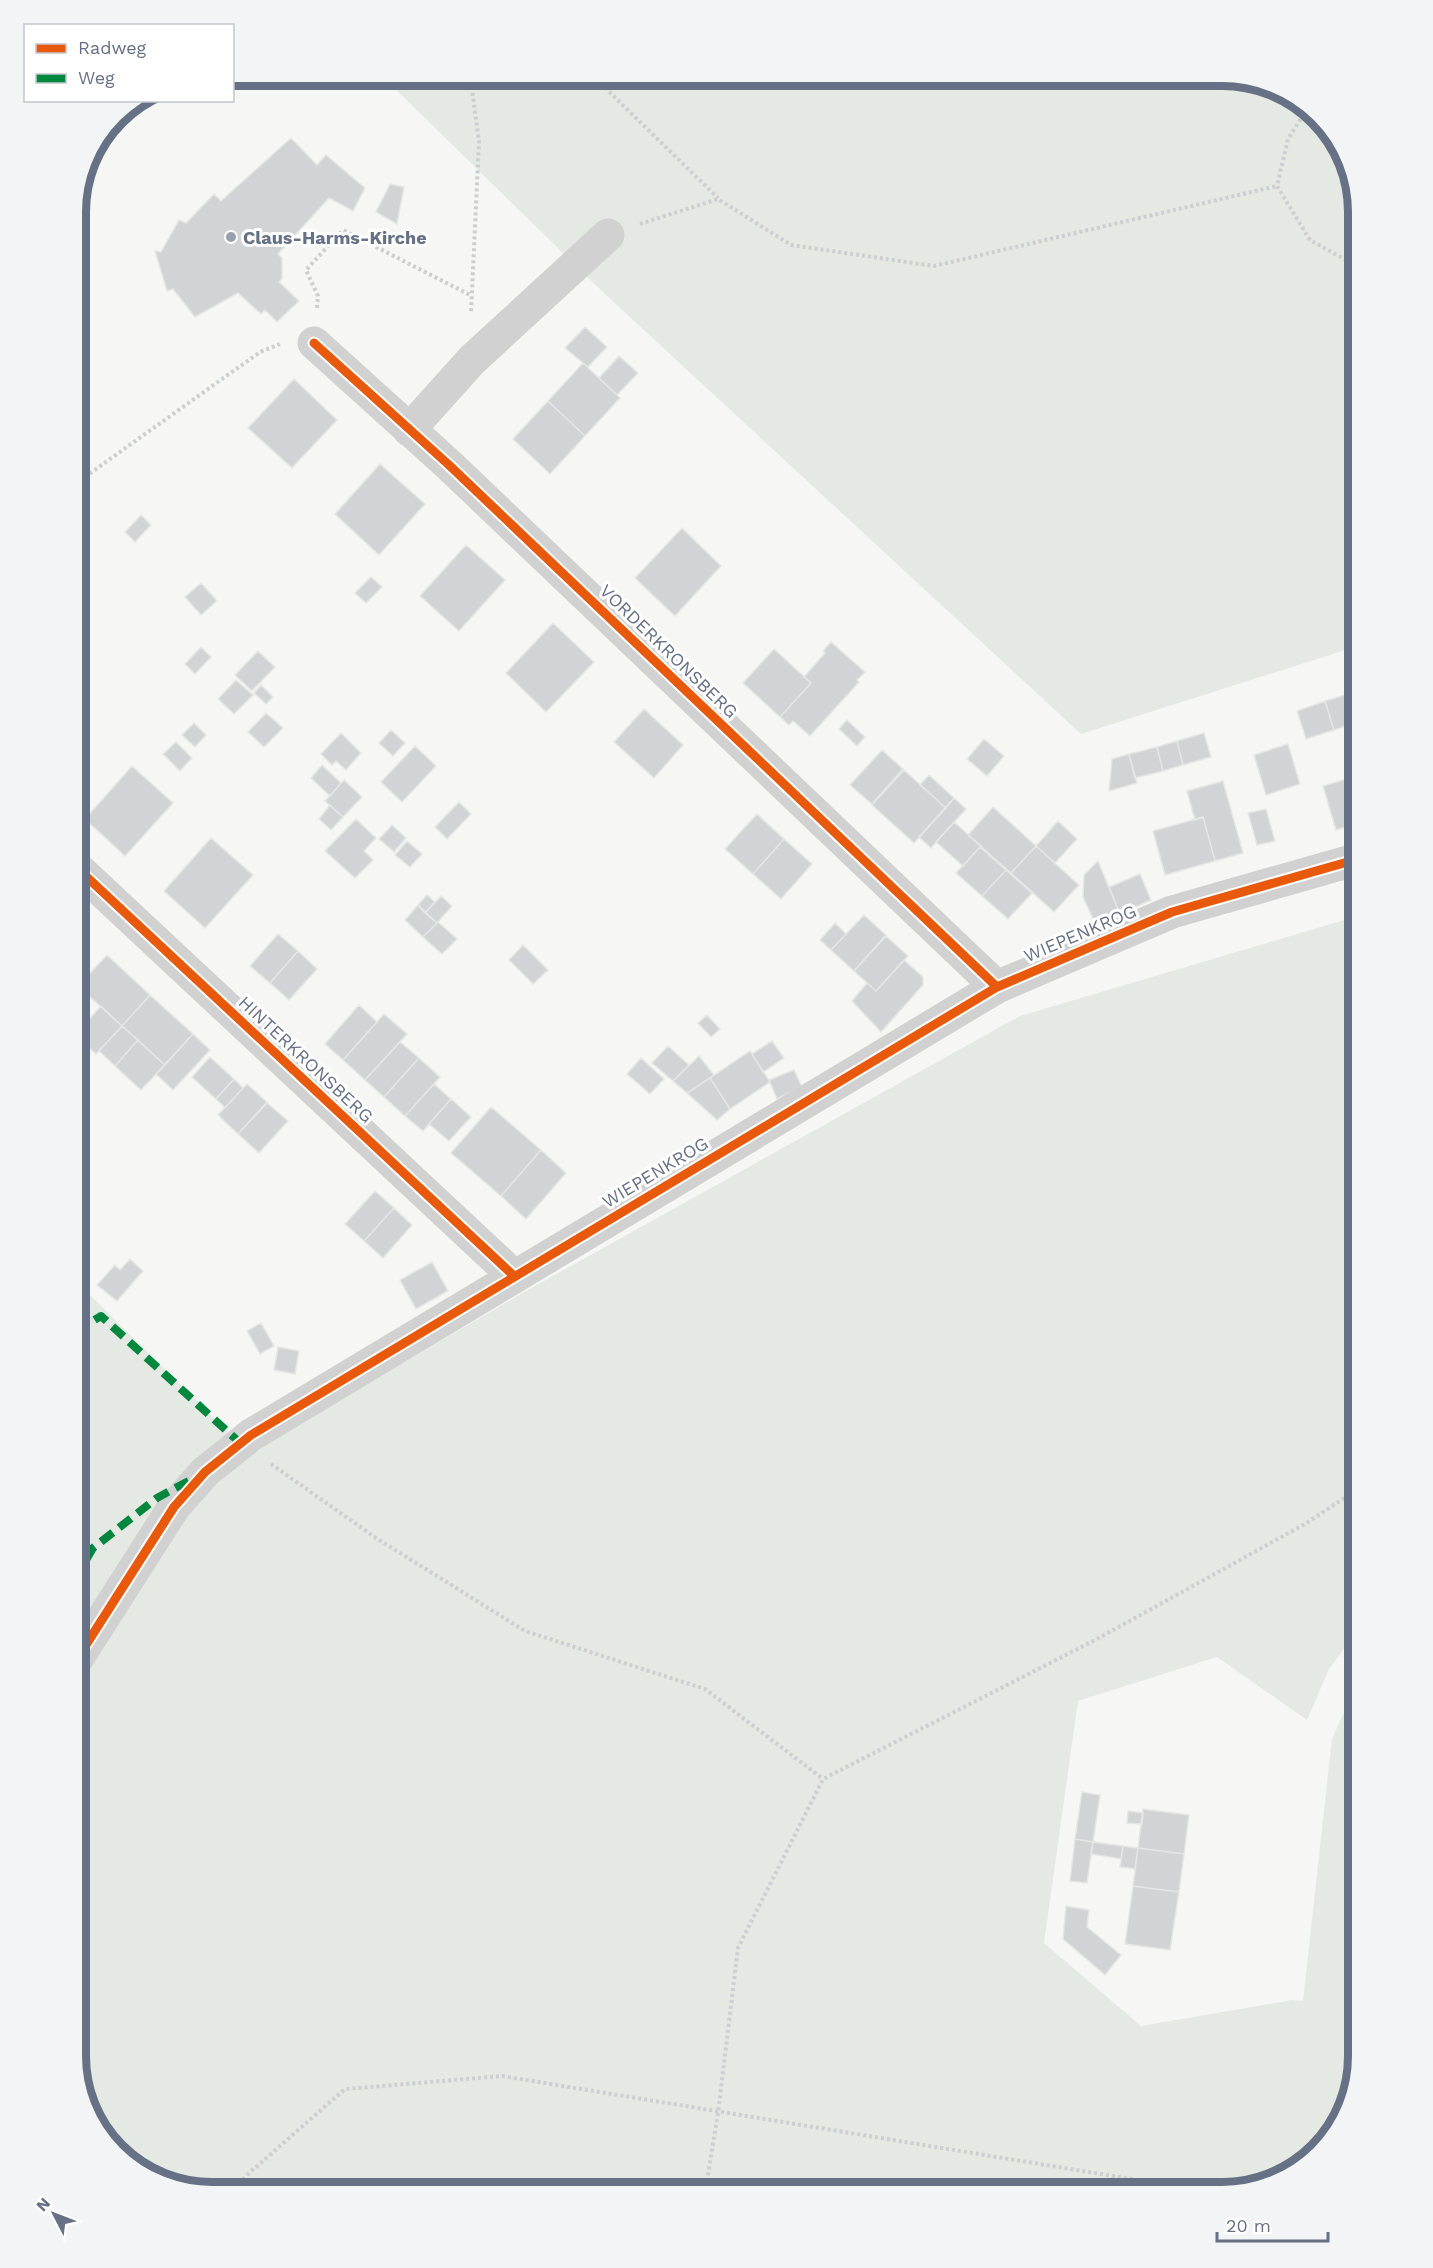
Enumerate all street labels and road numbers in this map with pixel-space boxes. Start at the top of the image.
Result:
street label: VORDERKRONSBERG [596,580,742,722]
street label: WIEPENKROG [1021,900,1139,966]
street label: HINTERKRONSBERG [234,991,378,1127]
street label: WIEPENKROG [598,1132,712,1212]

